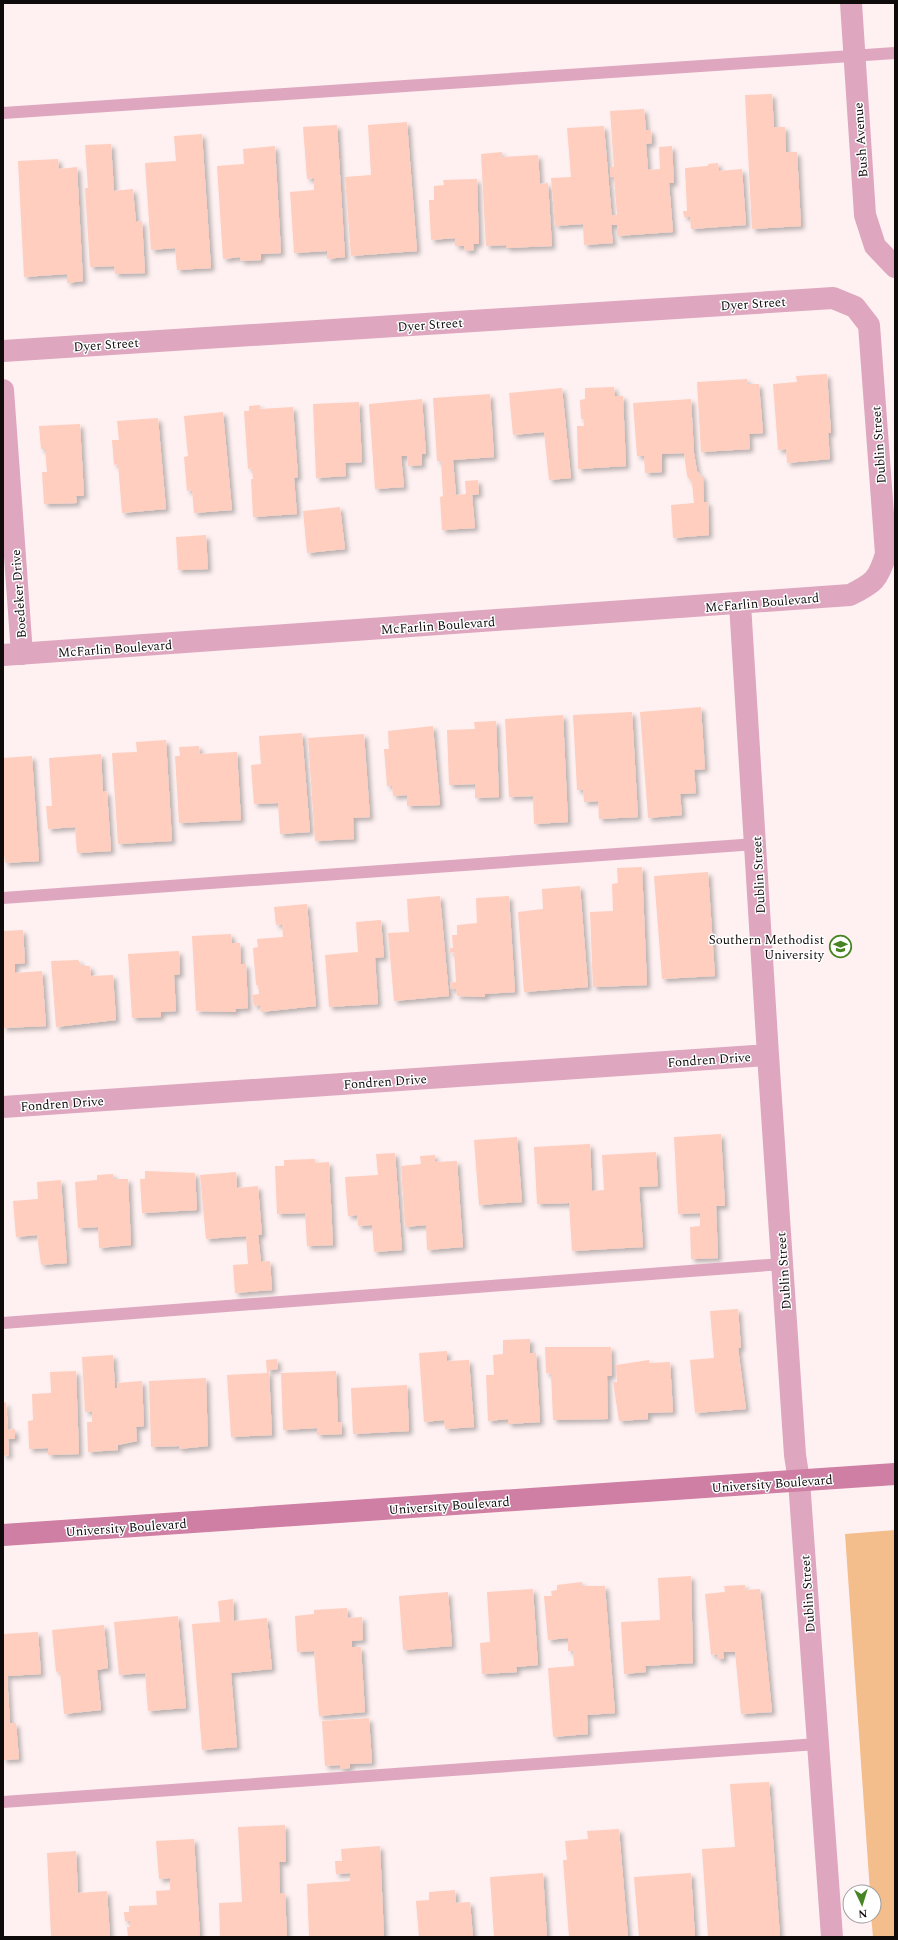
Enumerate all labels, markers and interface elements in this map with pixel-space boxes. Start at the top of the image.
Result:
street label: Bush Avenue [848,102,874,178]
street label: Dyer Street [720,292,787,316]
street label: Dyer Street [397,313,464,337]
street label: Dyer Street [73,333,140,357]
street label: Dublin Street [866,405,892,484]
street label: Boedeker Drive [6,549,32,639]
street label: McFarlin Boulevard [704,588,820,618]
street label: McFarlin Boulevard [380,612,496,640]
street label: McFarlin Boulevard [57,635,173,663]
street label: Dublin Street [747,835,771,914]
place label: Southern Methodist University [709,930,825,965]
school or university icon: Southern Methodist University [827,933,853,959]
street label: Fondren Drive [667,1047,751,1073]
street label: Fondren Drive [343,1069,427,1095]
street label: Fondren Drive [20,1091,104,1117]
street label: Dublin Street [771,1231,797,1310]
street label: University Boulevard [711,1470,833,1498]
street label: University Boulevard [388,1492,510,1520]
street label: University Boulevard [65,1514,187,1542]
street label: Dublin Street [795,1554,821,1633]
north arrow [842,1884,882,1924]
text: N [858,1905,868,1922]

